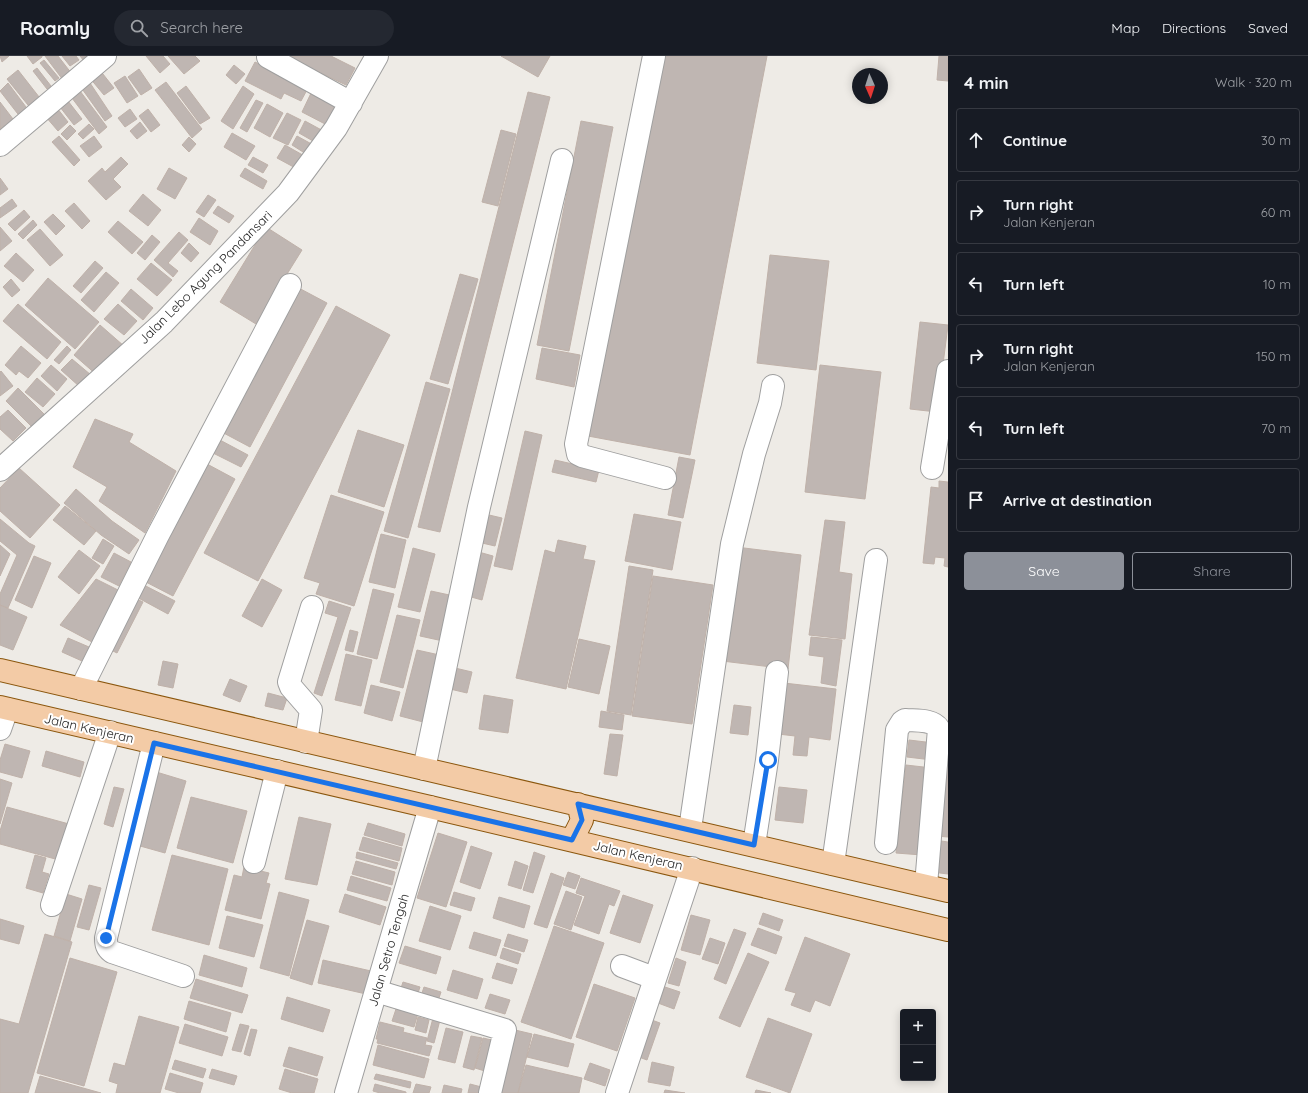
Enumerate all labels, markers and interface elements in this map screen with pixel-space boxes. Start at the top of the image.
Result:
search box [114,10,394,46]
text: Roamly [20,16,90,40]
icon: search [128,17,150,39]
text: Search here [160,18,243,37]
text: Map [1111,19,1140,37]
text: Directions [1162,19,1226,37]
text: Saved [1248,19,1288,37]
north arrow [852,68,888,104]
text: 4 min [964,72,1009,93]
text: Walk · 320 m [1215,74,1292,90]
icon: ahead [965,129,987,151]
text: Continue [1003,131,1067,150]
text: 30 m [1261,132,1291,148]
text: Turn right [1003,195,1074,214]
icon: right [965,201,987,223]
text: 60 m [1261,204,1291,220]
street label: Jalan Lebo Agung Pandansari [135,207,275,347]
text: Jalan Kenjeran [1003,214,1095,230]
icon: left [965,273,987,295]
text: Turn left [1003,275,1065,294]
text: 10 m [1263,276,1291,292]
text: Turn right [1003,339,1074,358]
icon: right [965,345,987,367]
text: 150 m [1256,348,1291,364]
text: Jalan Kenjeran [1003,358,1095,374]
icon: left [965,417,987,439]
text: Turn left [1003,419,1065,438]
text: 70 m [1261,420,1291,436]
icon: arrive [965,489,987,511]
text: Arrive at destination [1003,491,1152,510]
button: Save [964,552,1124,590]
button: Share [1132,552,1292,590]
street label: Jalan Kenjeran [43,710,135,746]
route start [759,751,777,769]
street label: Jalan Kenjeran [592,837,684,873]
street label: Jalan Setro Tengah [364,892,412,1008]
route end [97,929,115,947]
map controls [900,1009,936,1081]
button: + [900,1009,936,1045]
button: − [900,1045,936,1081]

